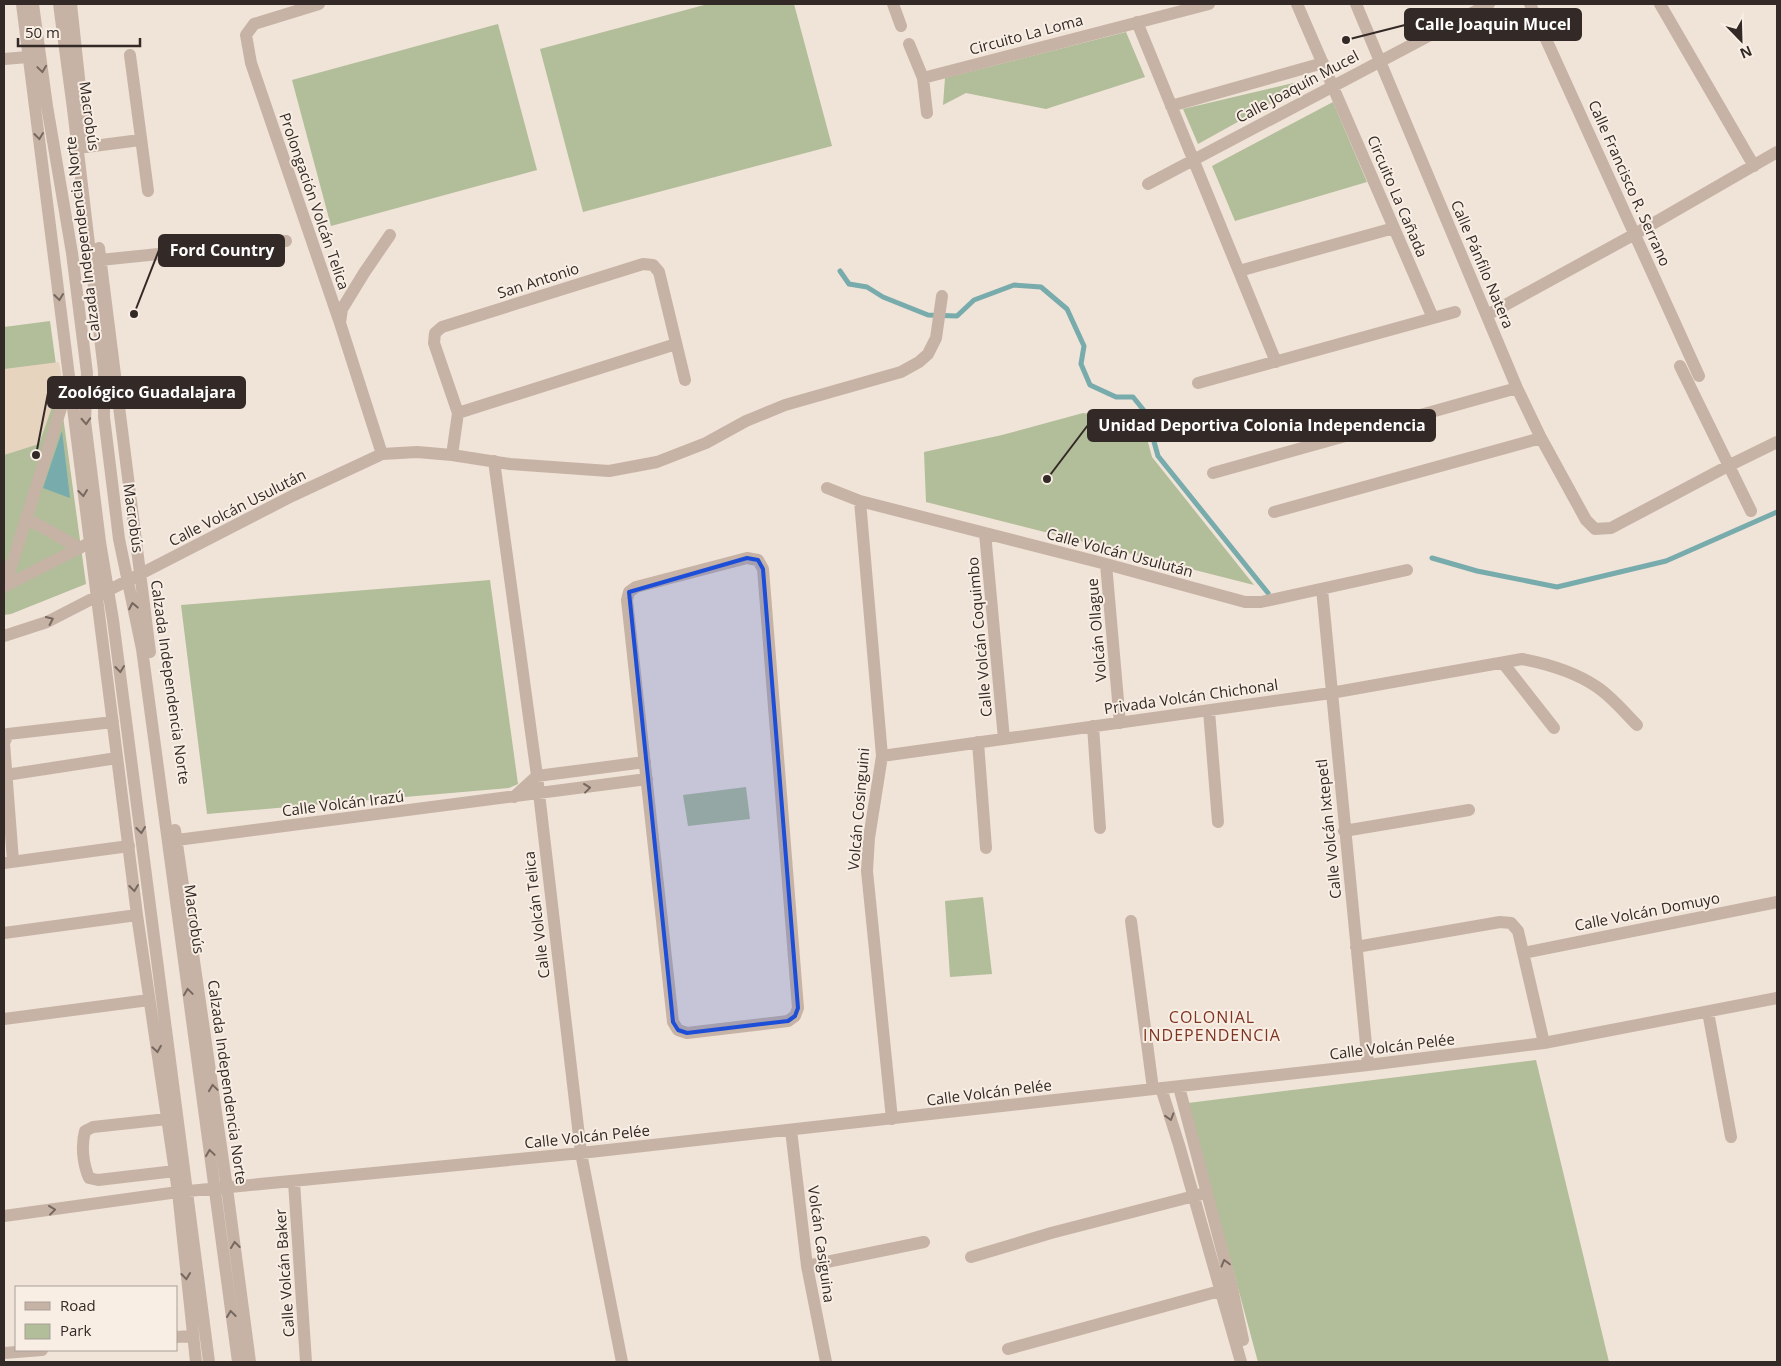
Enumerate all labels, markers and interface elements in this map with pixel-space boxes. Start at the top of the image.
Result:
street label: Circuito La Loma [967,9,1085,59]
callout: Calle Joaquin Mucel [1405,9,1581,40]
text: Calle Joaquin Mucel [1415,13,1571,35]
scale bar [18,15,140,47]
north arrow [1716,15,1766,65]
text: 50 m [25,22,60,42]
text: N [1737,41,1755,63]
street label: Calle Joaquín Mucel [1232,45,1362,127]
one-way arrow [36,66,47,74]
street label: Macrobús [75,80,105,152]
street label: Calle Francisco R. Serrano [1584,97,1676,269]
street label: Prolongación Volcán Telica [275,110,355,292]
one-way arrow [33,132,44,140]
street label: Circuito La Cañada [1363,132,1433,260]
street label: Calzada Independencia Norte [60,135,104,343]
street label: Calle Pánfilo Natera [1447,197,1519,331]
callout: Ford Country [159,235,284,266]
text: Ford Country [170,239,275,261]
street label: San Antonio [495,257,581,303]
one-way arrow [53,293,64,301]
callout: Zoológico Guadalajara [48,377,245,408]
text: Zoológico Guadalajara [58,381,236,403]
callout: Unidad Deportiva Colonia Independencia [1088,410,1435,441]
text: Unidad Deportiva Colonia Independencia [1098,414,1426,436]
one-way arrow [81,417,92,425]
street label: Calle Volcán Usulután [165,464,309,550]
street label: Macrobús [119,482,149,554]
one-way arrow [77,489,88,497]
street label: Calle Volcán Usulután [1044,523,1196,581]
street label: Calle Volcán Coquimbo [962,556,996,718]
street label: Volcán Ollague [1082,577,1110,683]
street label: Calzada Independencia Norte [147,578,195,786]
one-way arrow [128,601,139,610]
one-way arrow [45,616,54,627]
one-way arrow [114,665,125,673]
street label: Privada Volcán Chichonal [1103,674,1279,718]
street label: Volcán Cosinguini [843,747,873,871]
street label: Calle Volcán Ixtepetl [1311,758,1345,900]
one-way arrow [583,783,591,794]
street label: Calle Volcán Irazú [281,786,405,820]
one-way arrow [135,826,146,834]
street label: Calle Volcán Telica [518,850,554,980]
street label: Macrobús [180,883,210,955]
one-way arrow [128,885,139,893]
street label: Calle Volcán Domuyo [1573,887,1721,935]
street label: Calzada Independencia Norte [204,978,252,1186]
one-way arrow [184,987,194,996]
district label: COLONIAL INDEPENDENCIA [1143,1006,1281,1046]
street label: Calle Volcán Pelée [1328,1028,1456,1064]
one-way arrow [151,1045,161,1054]
street label: Calle Volcán Pelée [925,1074,1053,1110]
one-way arrow [208,1084,218,1092]
one-way arrow [1164,1112,1174,1121]
street label: Calle Volcán Pelée [523,1119,651,1153]
one-way arrow [206,1148,216,1157]
street label: Volcán Casiguina [804,1184,840,1304]
one-way arrow [48,1205,56,1215]
street label: Calle Volcán Baker [270,1208,298,1338]
one-way arrow [230,1240,241,1248]
one-way arrow [1220,1259,1231,1268]
one-way arrow [181,1272,192,1280]
legend [15,1286,178,1351]
text: Road [60,1295,96,1315]
one-way arrow [227,1310,237,1318]
text: Park [60,1320,91,1340]

